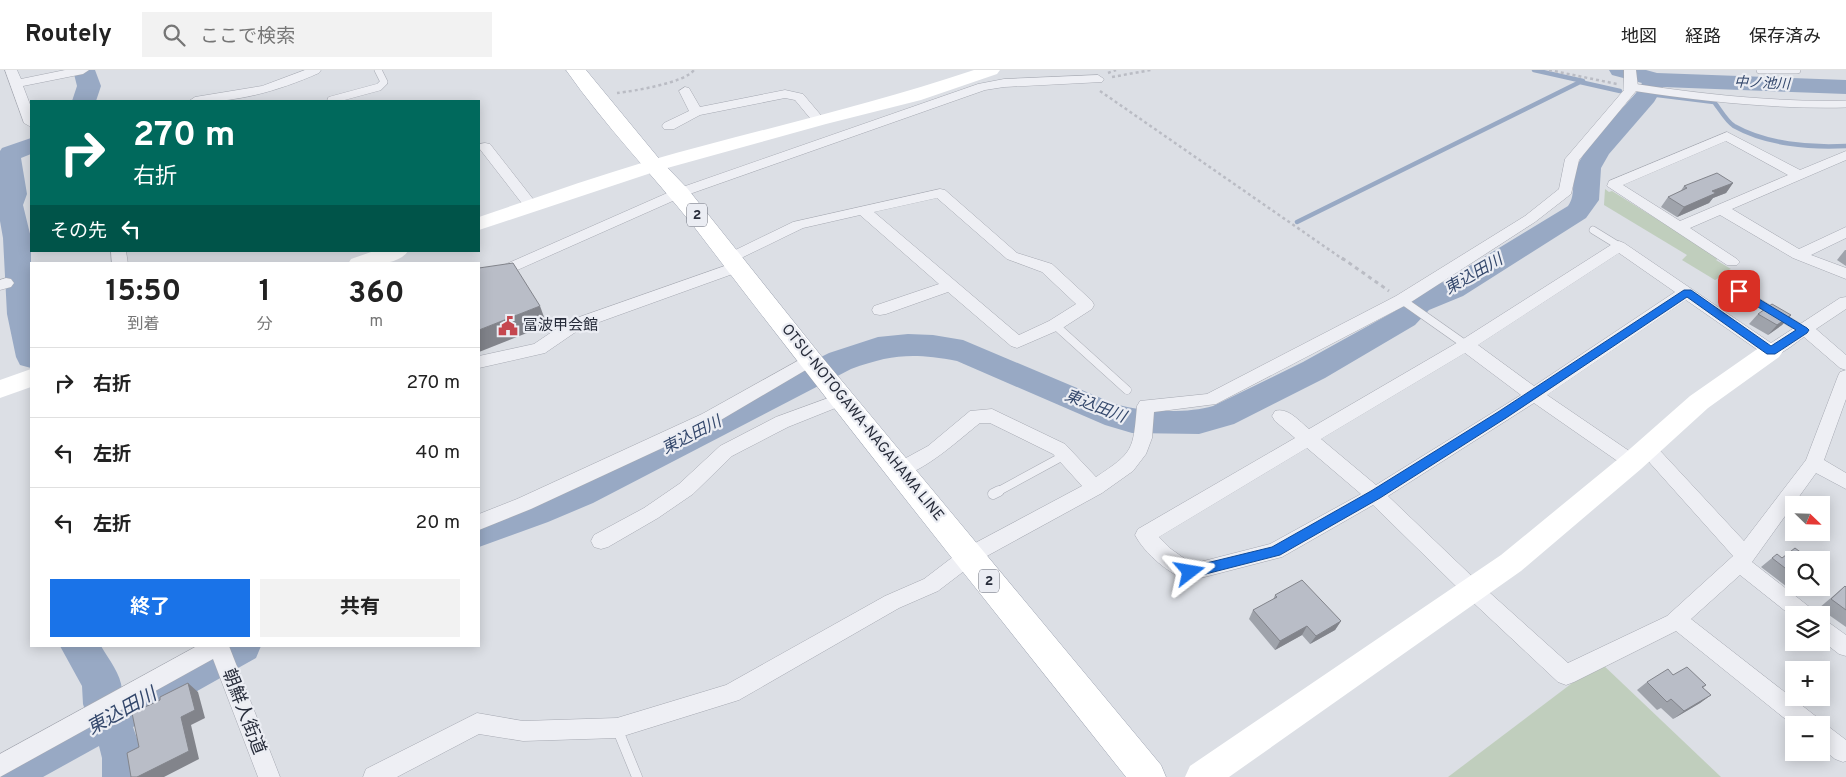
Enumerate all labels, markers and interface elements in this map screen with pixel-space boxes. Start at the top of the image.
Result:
search box [142,12,492,57]
text: Routely [25,20,112,50]
icon: search [160,21,188,49]
text: ここで検索 [200,25,295,49]
text: 地図 [1621,26,1657,49]
text: 経路 [1685,26,1721,49]
text: 保存済み [1749,26,1821,49]
water label: 中ノ池川 [1734,75,1792,94]
text: 270 m [133,114,235,158]
icon: right [50,120,115,185]
text: 右折 [133,164,177,191]
road number: 2 [687,204,707,226]
icon: left [117,215,145,243]
text: その先 [50,220,107,244]
water label: 東込田川 [1441,249,1508,300]
pin [1718,270,1760,312]
text: 15:50 [106,274,181,311]
text: 1 [259,274,271,311]
text: 360 [348,276,404,313]
icon: arrive [1725,277,1753,305]
text: m [370,312,383,332]
text: 到着 [127,315,159,335]
text: 分 [257,315,273,335]
public building icon: 冨波甲会館 [497,315,519,337]
place label: 冨波甲会館 [523,317,598,336]
street label: OTSU-NOTOGAWA-NAGAHAMA LINE [777,321,947,525]
icon: right [50,369,78,397]
text: 270 m [406,371,460,395]
text: 右折 [93,373,131,397]
water label: 東込田川 [1062,386,1130,429]
water label: 東込田川 [659,412,727,459]
icon: left [50,439,78,467]
text: 40 m [415,441,460,465]
text: 左折 [93,443,131,467]
north arrow [1785,496,1830,541]
map controls [1785,496,1830,761]
icon: left [50,509,78,537]
text: 20 m [416,511,460,535]
text: 左折 [93,513,131,537]
position arrow [1163,545,1215,597]
button: search [1785,551,1830,596]
road number: 2 [979,570,999,592]
button: 終了 [50,579,250,637]
button: 共有 [260,579,460,637]
button: layers [1785,606,1830,651]
button: + [1785,661,1830,706]
street label: 朝鮮人街道 [216,666,270,758]
water label: 東込田川 [83,682,163,741]
button: − [1785,716,1830,761]

